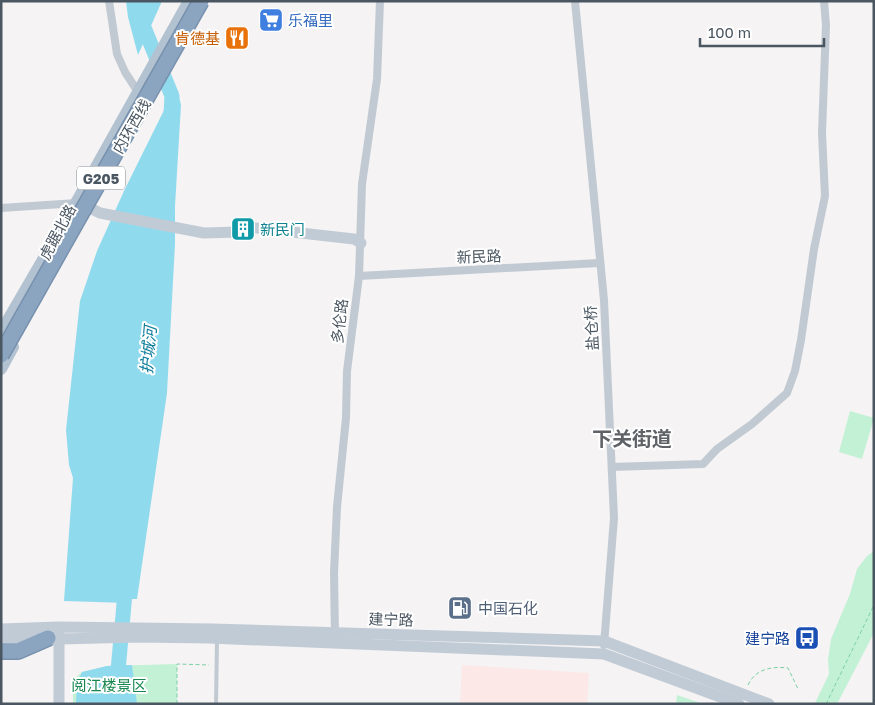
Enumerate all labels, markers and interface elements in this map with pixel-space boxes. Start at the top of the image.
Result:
supermarket icon: 乐福里 [258,7,284,33]
place label: 乐福里 [288,11,333,29]
scale bar [700,15,824,47]
text: 100 m [708,23,751,41]
restaurant icon: 肯德基 [224,25,250,51]
place label: 肯德基 [175,29,220,47]
street label: 内环西线 [108,96,154,156]
road number: G205 [77,167,125,190]
street label: 虎踞北路 [35,201,79,263]
building icon: 新民门 [230,216,256,242]
place label: 新民门 [260,220,305,238]
street label: 新民路 [456,246,502,266]
street label: 多伦路 [327,298,351,344]
street label: 盐仓桥 [581,305,601,351]
water label: 护城河 [136,322,160,375]
district label: 下关街道 [592,426,672,450]
fuel station icon: 中国石化 [447,595,473,621]
place label: 中国石化 [478,599,538,617]
street label: 建宁路 [368,609,414,629]
bus stop icon: 建宁路 [794,625,820,651]
place label: 建宁路 [745,629,790,647]
park label: 阅江楼景区 [71,676,147,694]

